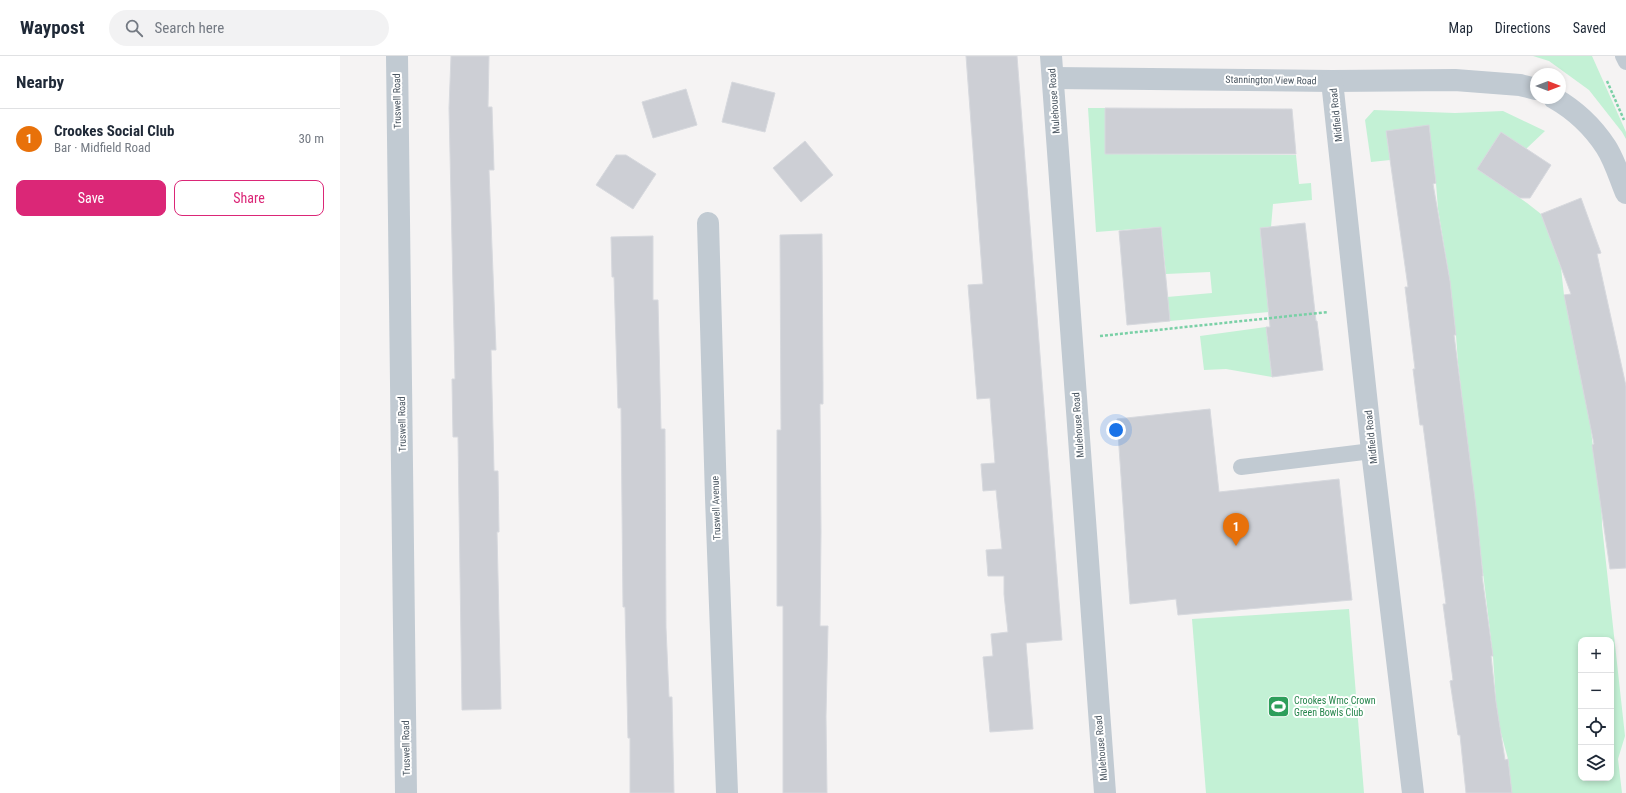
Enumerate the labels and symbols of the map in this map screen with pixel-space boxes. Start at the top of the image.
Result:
street label: Mulehouse Road [1046,68,1062,134]
north arrow [1530,68,1566,104]
street label: Truswell Road [391,73,403,129]
street label: Stannington View Road [1225,74,1317,86]
street label: Midfield Road [1328,88,1344,142]
street label: Mulehouse Road [1070,392,1086,458]
street label: Truswell Road [396,396,408,452]
street label: Midfield Road [1363,410,1379,464]
your location [1106,420,1126,440]
street label: Truswell Avenue [709,475,723,540]
pin: 1 [1223,513,1249,546]
sports icon: Crookes Wmc Crown Green Bowls Club [1265,693,1291,719]
place label: Crookes Wmc Crown Green Bowls Club [1294,695,1376,718]
street label: Mulehouse Road [1093,715,1109,781]
street label: Truswell Road [400,720,412,776]

